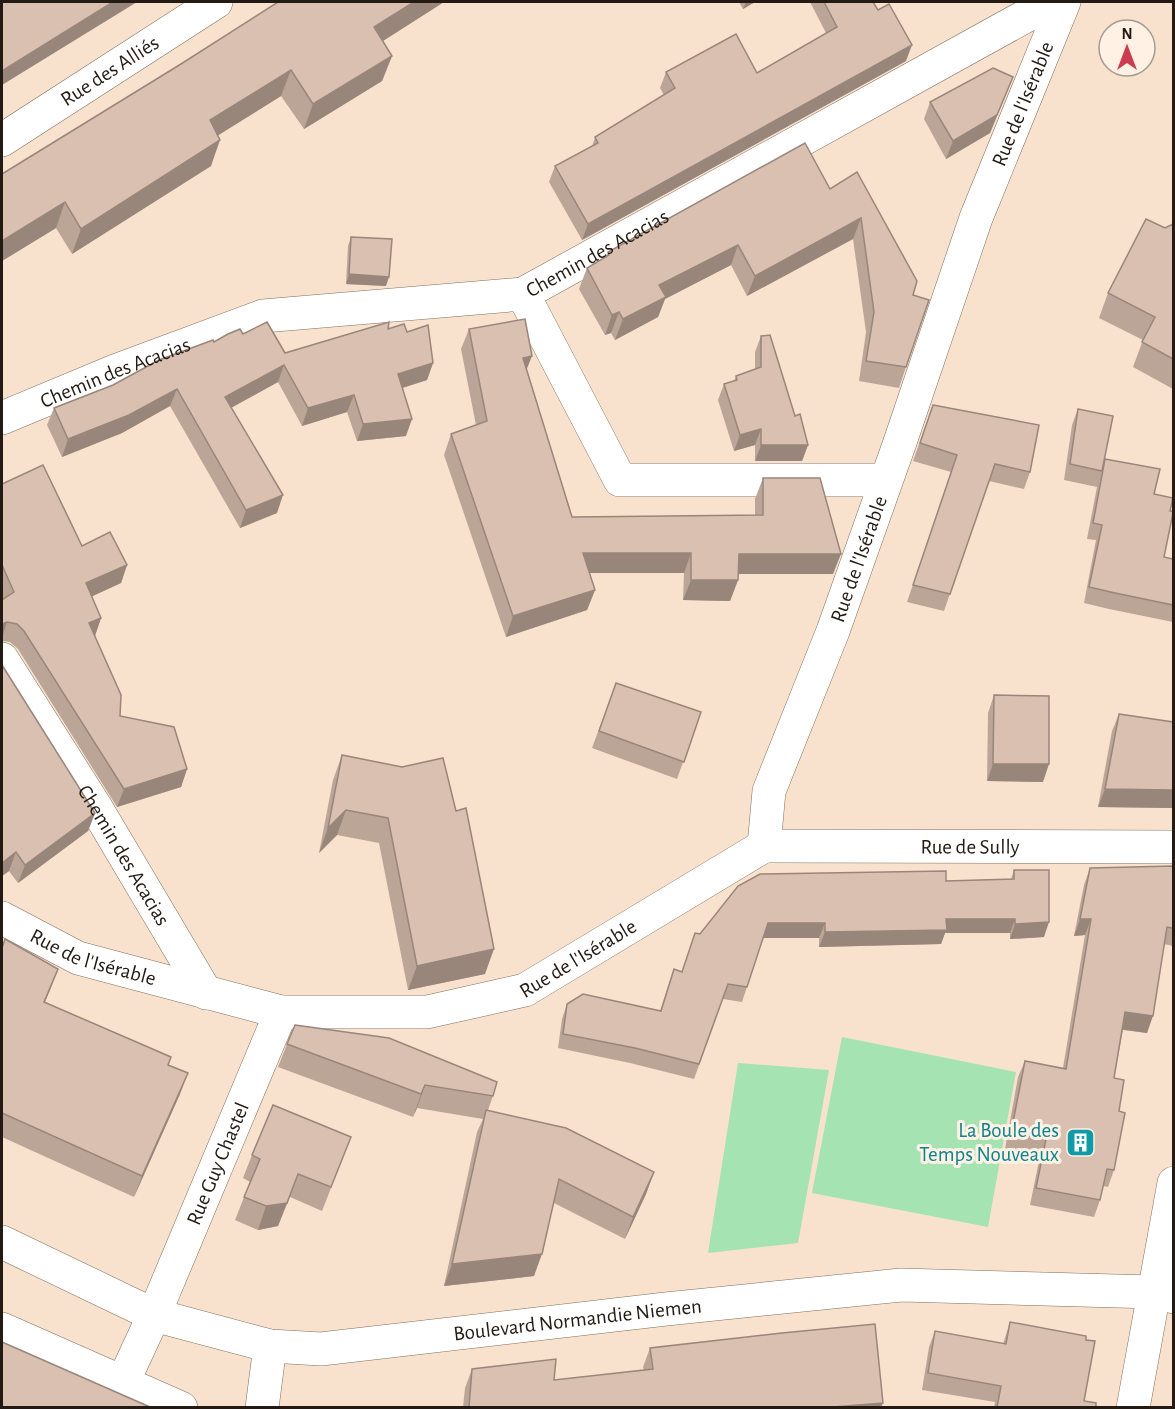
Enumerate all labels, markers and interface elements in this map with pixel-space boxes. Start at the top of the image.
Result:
north arrow [1097,18,1157,78]
text: N [1121,26,1133,42]
street label: Rue des Alliés [57,32,163,110]
street label: Rue de l'Isérable [988,39,1058,169]
street label: Chemin des Acacias [523,206,672,301]
street label: Chemin des Acacias [37,334,193,412]
street label: Rue de l'Isérable [827,493,891,625]
street label: Chemin des Acacias [74,781,173,929]
street label: Rue de Sully [920,836,1020,858]
street label: Rue de l'Isérable [516,915,640,1002]
street label: Rue de l'Isérable [27,925,158,989]
street label: Rue Guy Chastel [183,1099,253,1228]
place label: La Boule des Temps Nouveaux [919,1120,1059,1165]
building icon: La Boule des Temps Nouveaux [1064,1126,1096,1158]
street label: Boulevard Normandie Niemen [452,1295,703,1345]

